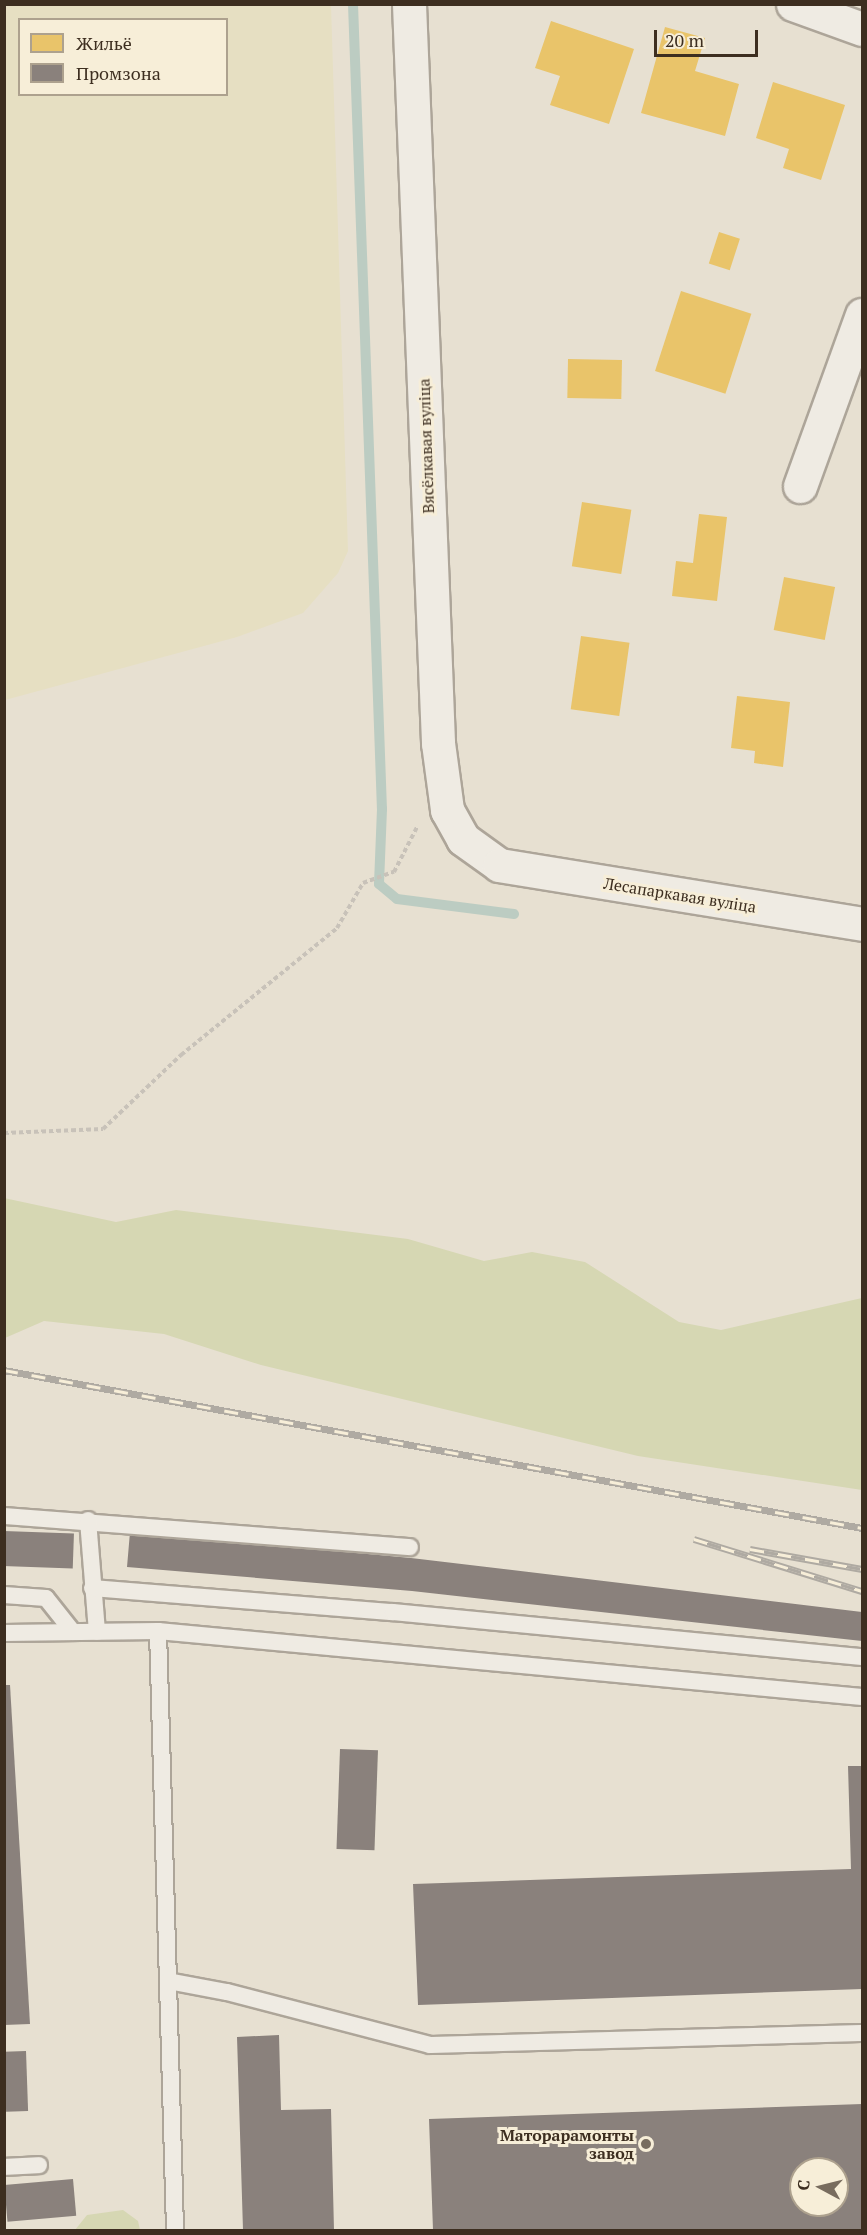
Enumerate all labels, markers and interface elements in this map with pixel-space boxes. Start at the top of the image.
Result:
legend [18,18,228,96]
scale bar [657,18,760,56]
text: 20 m [665,28,704,52]
text: Жильё [76,31,132,55]
text: Промзона [76,61,161,85]
street label: Вясёлкавая вуліца [414,378,438,514]
street label: Лесапаркавая вуліца [602,873,758,917]
place label: Маторарамонты завод [500,2125,634,2163]
marker: Маторарамонты завод [639,2137,653,2151]
north arrow [789,2157,849,2217]
text: С [792,2179,815,2192]

